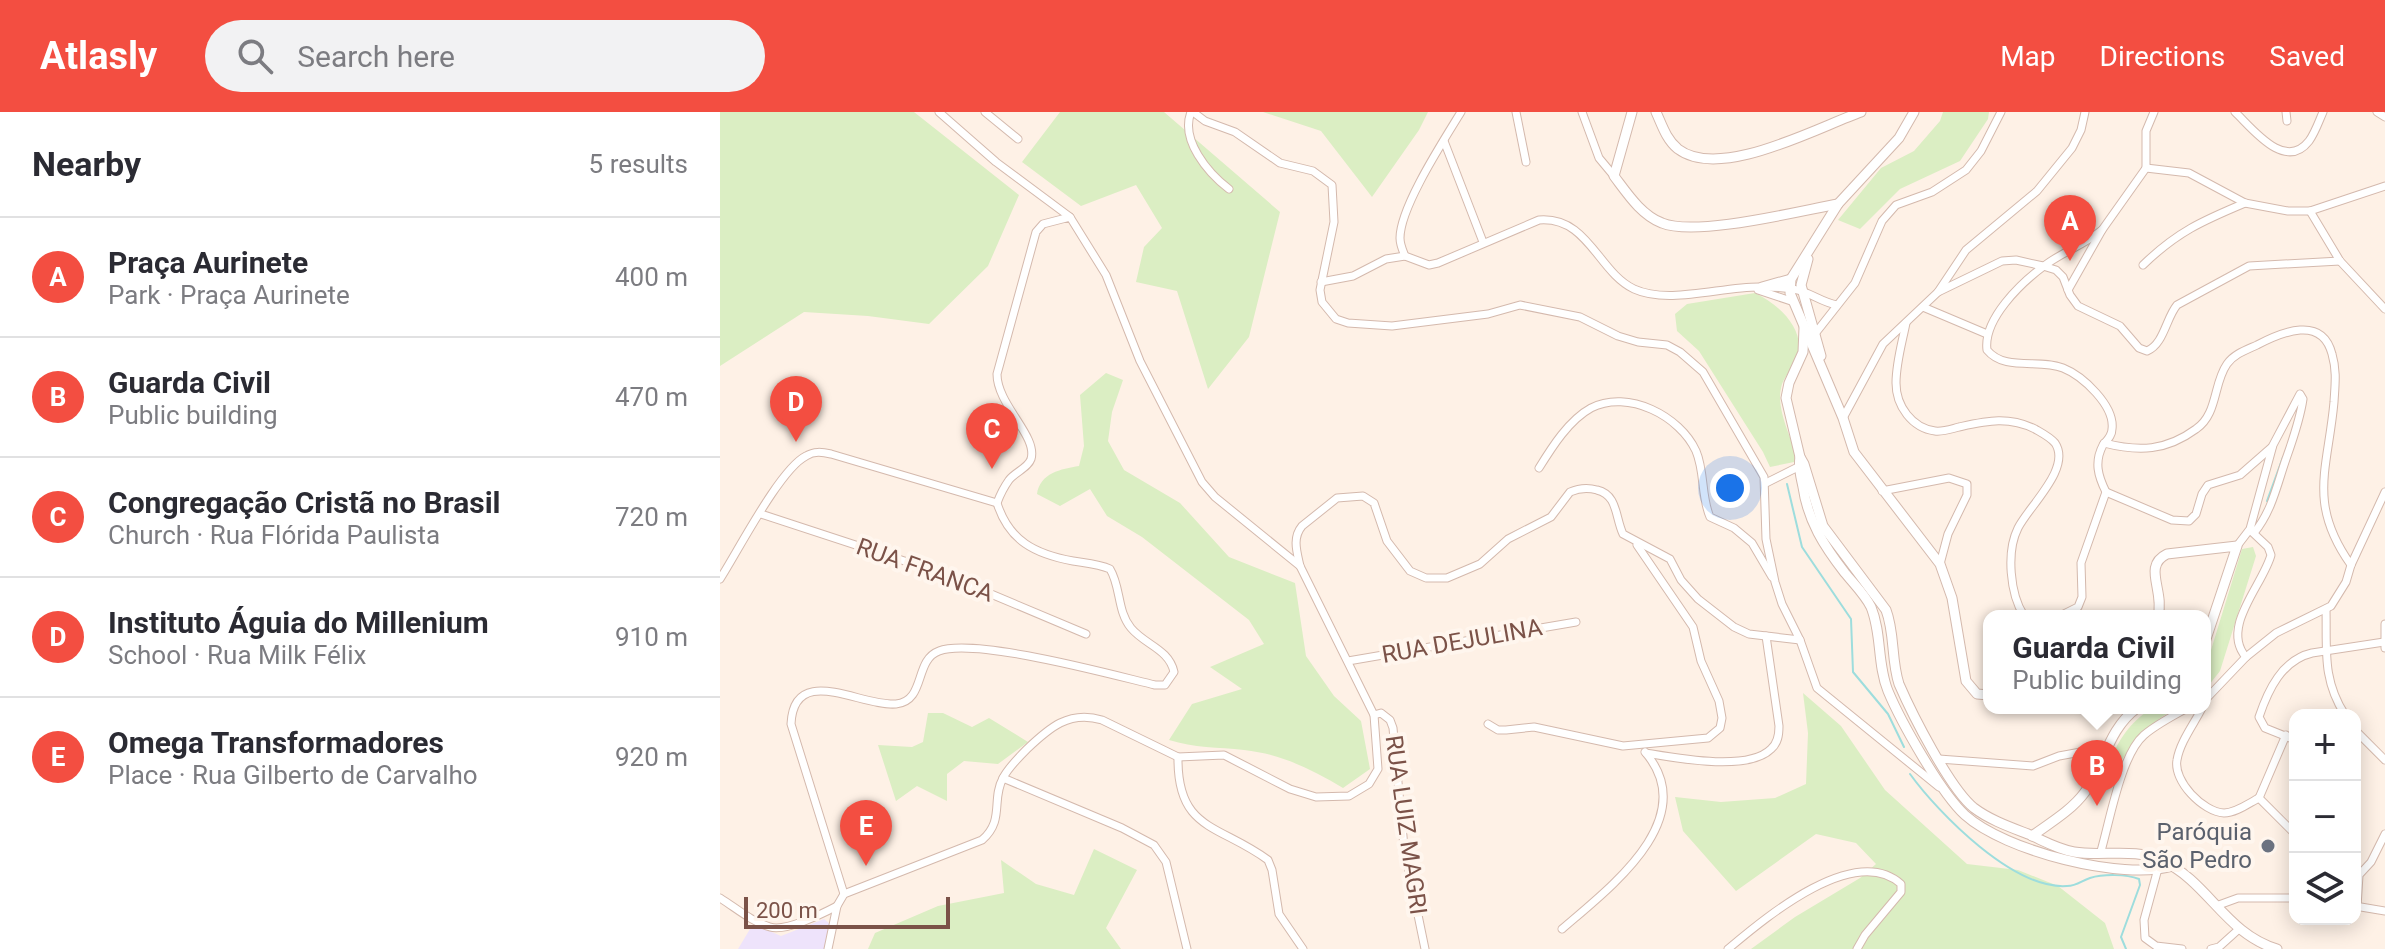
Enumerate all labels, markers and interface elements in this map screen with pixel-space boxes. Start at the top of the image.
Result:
search box [205,20,765,92]
text: Atlasly [40,34,157,78]
icon: search [233,34,277,78]
text: Search here [297,39,455,74]
text: Map [2000,40,2056,73]
text: Directions [2100,40,2225,73]
text: Saved [2269,40,2345,73]
text: Nearby [32,144,141,184]
text: 5 results [589,149,688,179]
pin: A [2044,195,2096,261]
text: Praça Aurinete [108,245,308,280]
text: A [49,262,67,292]
text: 400 m [615,262,688,292]
text: Park · Praça Aurinete [108,280,350,310]
text: Guarda Civil [108,365,271,400]
pin: D [770,376,822,442]
text: B [50,382,66,412]
text: 470 m [615,382,688,412]
text: Public building [108,400,278,430]
pin: C [966,403,1018,469]
your location [1710,468,1750,508]
text: Congregação Cristã no Brasil [108,485,501,520]
text: C [49,502,67,532]
text: 720 m [615,502,688,532]
text: Church · Rua Flórida Paulista [108,520,440,550]
street label: RUA FRANCA [853,532,998,608]
text: Instituto Águia do Millenium [108,605,489,640]
popup [1983,610,2211,714]
street label: RUA DEJULINA [1380,613,1545,669]
text: D [50,622,66,652]
text: 910 m [615,622,688,652]
text: Guarda Civil [2012,630,2175,665]
text: School · Rua Milk Félix [108,640,366,670]
text: Public building [2012,665,2182,695]
map controls [2289,709,2361,925]
button: + [2289,709,2361,781]
text: Omega Transformadores [108,725,444,760]
street label: RUA LUIZ MAGRI [1380,734,1432,916]
pin: B [2071,740,2123,806]
text: E [51,742,65,772]
text: 920 m [615,742,688,772]
text: Place · Rua Gilberto de Carvalho [108,760,478,790]
button: − [2289,781,2361,853]
pin: E [840,800,892,866]
place label: Paróquia São Pedro [2142,818,2252,874]
marker: Paróquia São Pedro [2259,837,2277,855]
button: layers [2289,853,2361,925]
scale bar [744,893,950,929]
text: 200 m [756,898,818,923]

